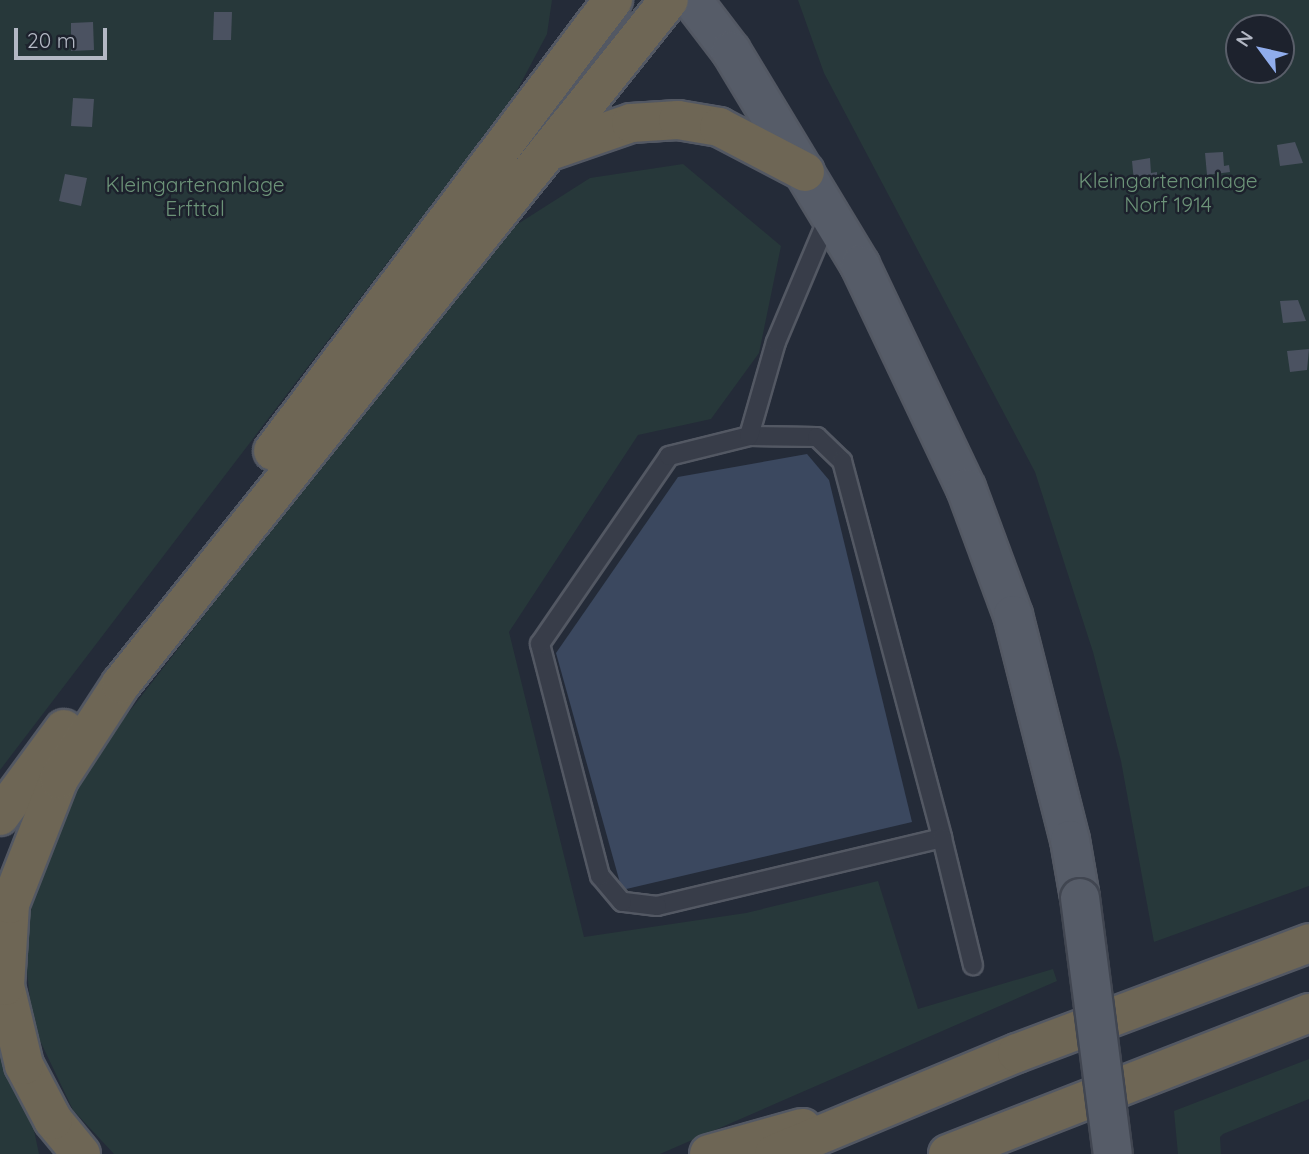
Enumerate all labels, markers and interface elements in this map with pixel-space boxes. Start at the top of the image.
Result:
scale bar [18,14,110,58]
north arrow [1225,14,1295,84]
text: N [1230,26,1258,51]
text: 20 m [27,27,76,53]
park label: Kleingartenanlage Norf 1914 [1078,167,1258,217]
park label: Kleingartenanlage Erfttal [105,171,285,221]

